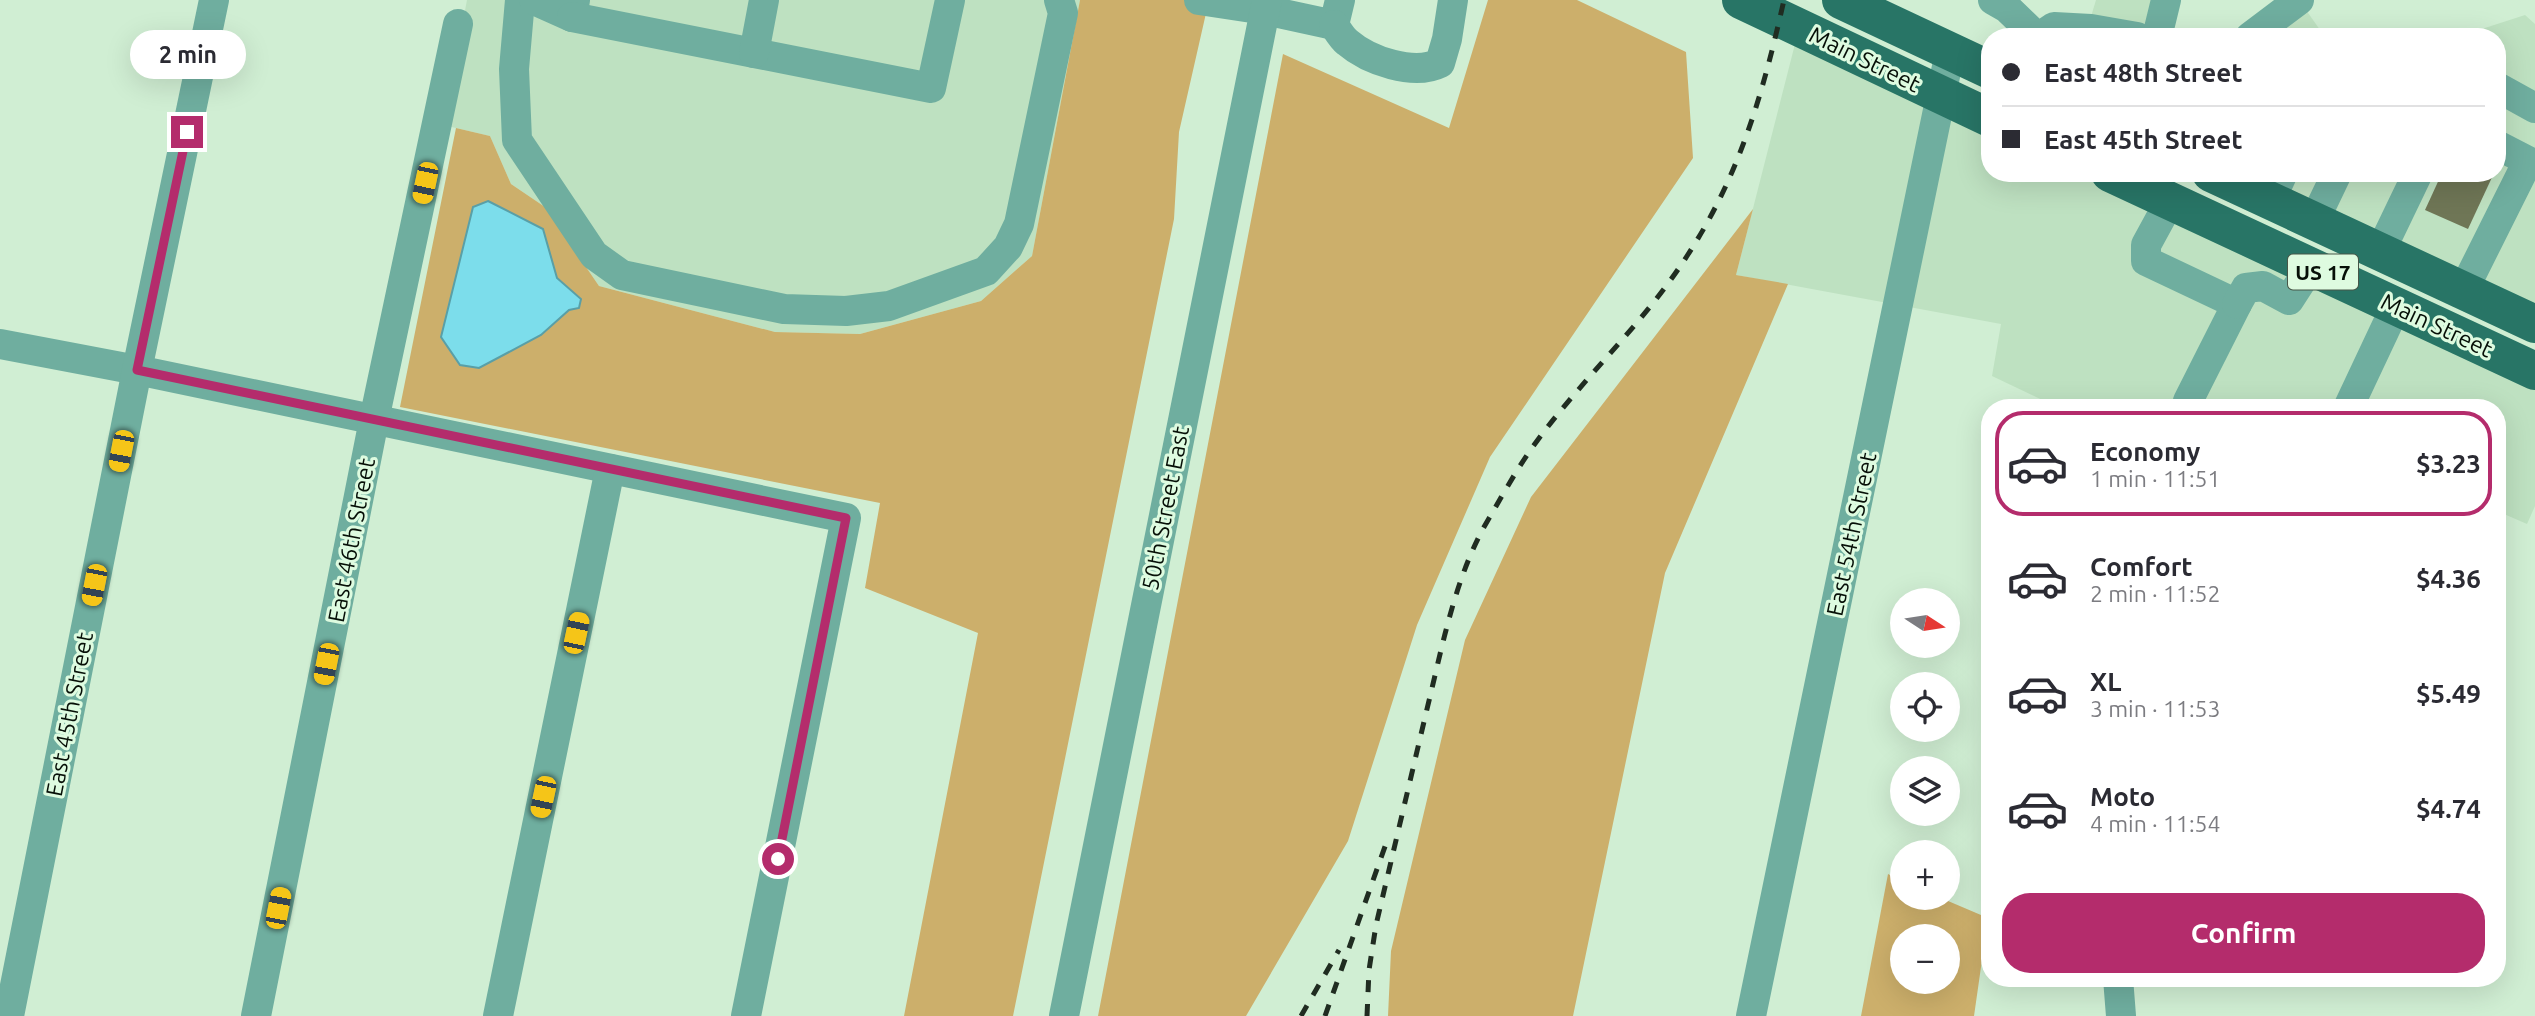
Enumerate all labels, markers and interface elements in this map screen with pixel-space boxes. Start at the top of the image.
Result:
street label: Main Street [1806,21,1924,97]
callout: 2 min [129,31,245,80]
text: 2 min [159,42,217,67]
text: East 48th Street [2044,58,2243,87]
route end [171,116,203,148]
text: East 45th Street [2044,125,2243,154]
car [411,160,440,206]
road number: US 17 [2288,254,2358,290]
street label: Main Street [2377,288,2497,362]
street label: 50th Street East [1137,424,1193,592]
car [107,428,136,474]
icon: car [2006,432,2069,495]
text: Economy [2090,437,2200,466]
text: $3.23 [2416,449,2481,478]
street label: East 54th Street [1821,450,1881,618]
street label: East 46th Street [323,456,379,624]
text: 1 min · 11:51 [2090,466,2221,491]
icon: car [2006,547,2069,610]
text: Comfort [2090,552,2193,581]
car [80,562,109,608]
text: $4.36 [2416,564,2481,593]
text: 2 min · 11:52 [2090,581,2221,606]
north arrow [1890,588,1960,658]
map controls [1890,588,1960,994]
car [562,610,591,656]
street label: East 45th Street [41,630,97,798]
car [312,641,341,687]
icon: car [2006,662,2069,725]
text: XL [2090,667,2121,696]
button: locate [1890,672,1960,742]
text: $5.49 [2416,679,2481,708]
text: 3 min · 11:53 [2090,696,2221,721]
button: layers [1890,756,1960,826]
car [529,774,558,820]
icon: car [2006,777,2069,840]
text: Moto [2090,782,2155,811]
text: $4.74 [2416,794,2481,823]
text: 4 min · 11:54 [2090,811,2221,836]
button: + [1890,840,1960,910]
route start [762,843,794,875]
car [264,885,293,931]
button: Confirm [2002,893,2485,973]
button: − [1890,924,1960,994]

